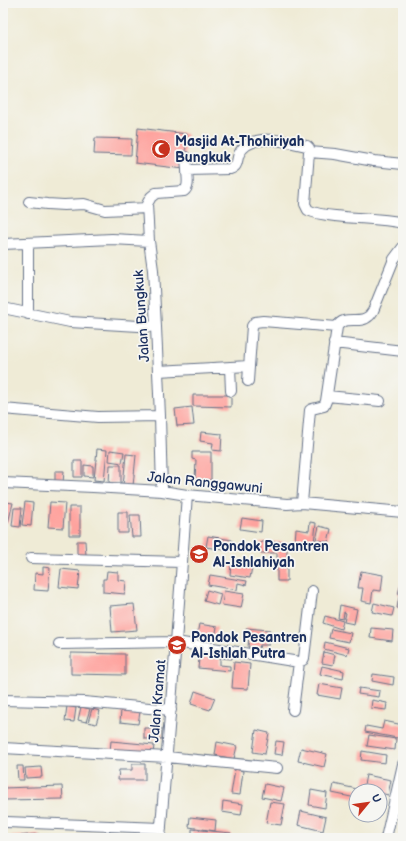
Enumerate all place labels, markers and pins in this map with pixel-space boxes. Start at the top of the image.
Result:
place label: Masjid At-Thohiriyah Bungkuk [175,133,305,166]
mosque icon: Masjid At-Thohiriyah Bungkuk [150,138,172,160]
place label: Pondok Pesantren Al-Ishlahiyah [212,538,329,571]
school or university icon: Pondok Pesantren Al-Ishlahiyah [188,543,210,565]
place label: Pondok Pesantren Al-Ishlah Putra [190,629,307,662]
school or university icon: Pondok Pesantren Al-Ishlah Putra [166,634,188,656]

